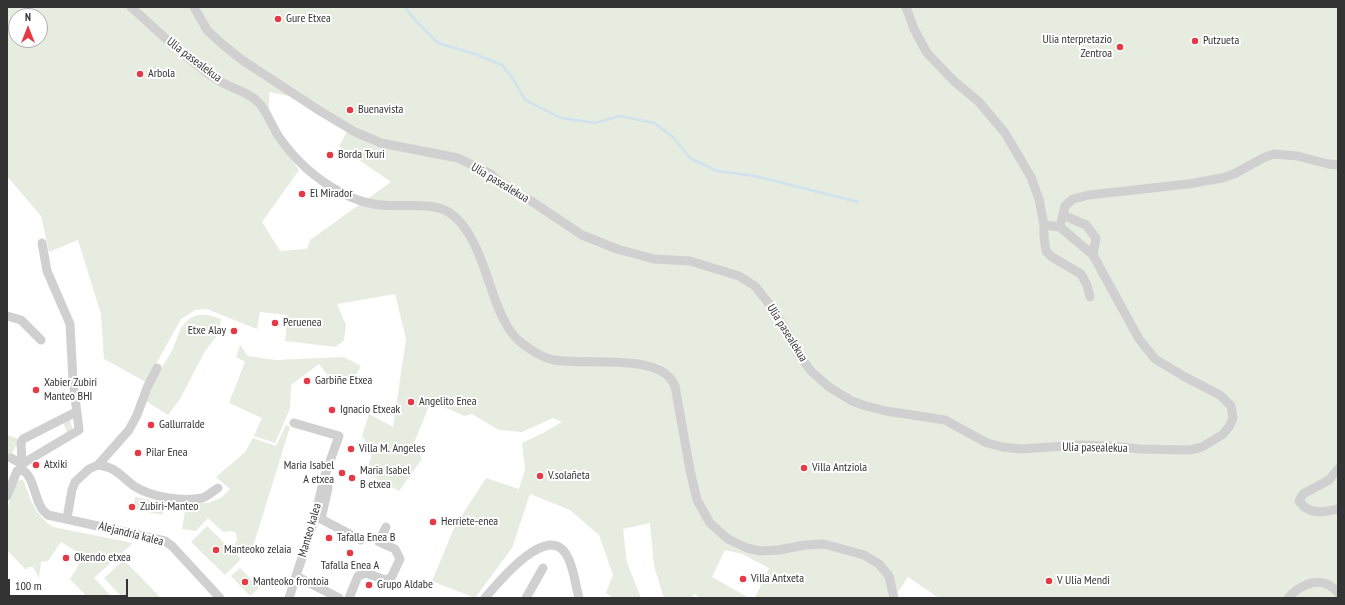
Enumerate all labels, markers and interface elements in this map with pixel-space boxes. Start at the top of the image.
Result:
north arrow [8,8,48,48]
text: N [25,10,31,24]
place label: Gure Etxea [286,12,331,26]
marker: Gure Etxea [273,14,283,24]
place label: Ulia nterpretazio Zentroa [1043,33,1112,61]
place label: Putzueta [1203,34,1239,48]
street label: Ulia pasealekua [164,35,224,85]
marker: Putzueta [1190,36,1200,46]
marker: Ulia nterpretazio Zentroa [1115,42,1125,52]
place label: Arbola [148,67,175,81]
marker: Arbola [135,69,145,79]
place label: Buenavista [358,103,403,117]
marker: Buenavista [345,105,355,115]
place label: Borda Txuri [338,148,385,162]
marker: Borda Txuri [325,150,335,160]
street label: Ulia pasealekua [468,160,532,206]
place label: El Mirador [310,187,352,201]
marker: El Mirador [297,189,307,199]
street label: Ulia pasealekua [764,302,810,364]
place label: Peruenea [283,316,321,330]
marker: Peruenea [270,318,280,328]
place label: Etxe Alay [188,324,226,338]
marker: Etxe Alay [229,326,239,336]
place label: Garbiñe Etxea [315,374,372,388]
place label: Xabier Zubiri Manteo BHI [44,376,97,404]
marker: Garbiñe Etxea [302,376,312,386]
marker: Xabier Zubiri Manteo BHI [31,385,41,395]
place label: Angelito Enea [419,395,477,409]
marker: Angelito Enea [406,397,416,407]
place label: Ignacio Etxeak [340,403,400,417]
marker: Ignacio Etxeak [327,405,337,415]
place label: Gallurralde [159,418,205,432]
marker: Gallurralde [146,420,156,430]
street label: Ulia pasealekua [1062,440,1128,456]
place label: Villa M. Angeles [359,442,425,456]
marker: Villa M. Angeles [346,444,356,454]
place label: Pilar Enea [146,446,188,460]
marker: Pilar Enea [133,448,143,458]
place label: Atxiki [44,458,67,472]
place label: Maria Isabel A etxea [284,459,334,487]
marker: Atxiki [31,460,41,470]
place label: Villa Antziola [812,461,867,475]
marker: Villa Antziola [799,463,809,473]
place label: Maria Isabel B etxea [360,464,410,492]
marker: Maria Isabel A etxea [337,468,347,478]
place label: V.solañeta [548,469,590,483]
marker: V.solañeta [535,471,545,481]
marker: Maria Isabel B etxea [347,473,357,483]
place label: Zubiri-Manteo [140,500,198,514]
street label: Manteo kalea [295,501,325,559]
marker: Zubiri-Manteo [127,502,137,512]
place label: Herriete-enea [441,515,498,529]
marker: Herriete-enea [428,517,438,527]
street label: Alejandría kalea [97,519,165,549]
place label: Tafalla Enea B [337,531,395,545]
marker: Tafalla Enea B [324,533,334,543]
place label: Manteoko zelaia [224,543,291,557]
marker: Manteoko zelaia [211,545,221,555]
marker: Tafalla Enea A [345,548,355,558]
place label: Okendo etxea [74,551,131,565]
marker: Okendo etxea [61,553,71,563]
place label: Tafalla Enea A [321,559,379,573]
scale bar [10,571,130,597]
place label: Villa Antxeta [751,572,804,586]
marker: Villa Antxeta [738,574,748,584]
place label: V Ulia Mendi [1057,574,1110,588]
place label: Manteoko frontoia [253,575,329,589]
marker: V Ulia Mendi [1044,576,1054,586]
marker: Manteoko frontoia [240,577,250,587]
text: 100 m [15,578,42,593]
place label: Grupo Aldabe [377,578,433,592]
marker: Grupo Aldabe [364,580,374,590]

